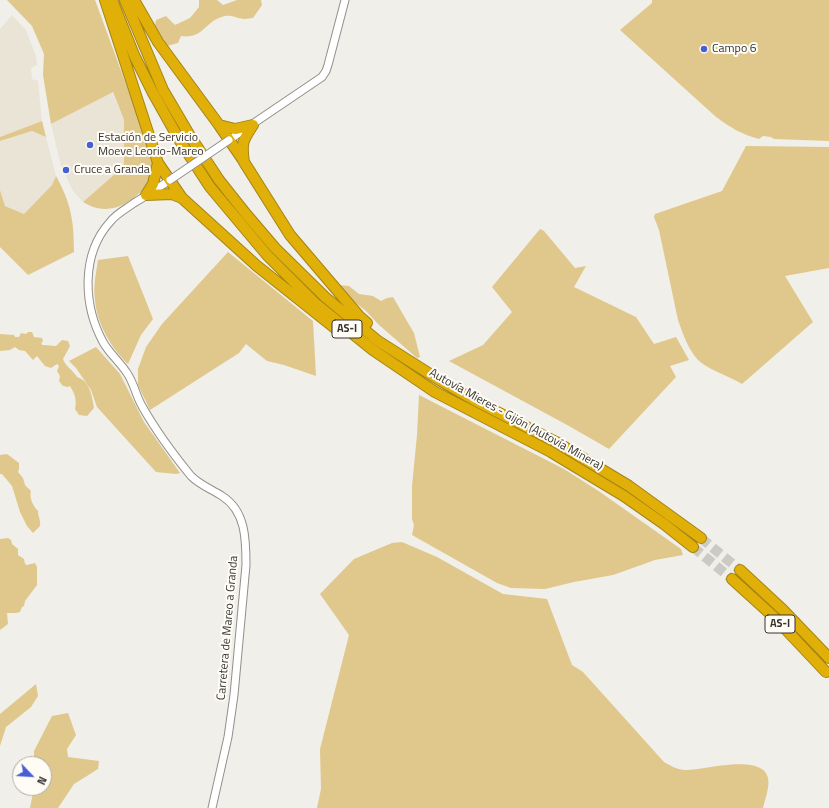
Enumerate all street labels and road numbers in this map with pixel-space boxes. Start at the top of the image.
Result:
road number: AS-I [332,320,362,338]
street label: Autovía Mieres - Gijón (Autovía Minera) [426,366,606,474]
street label: Carretera de Mareo a Granda [215,555,241,701]
road number: AS-I [765,615,795,633]

